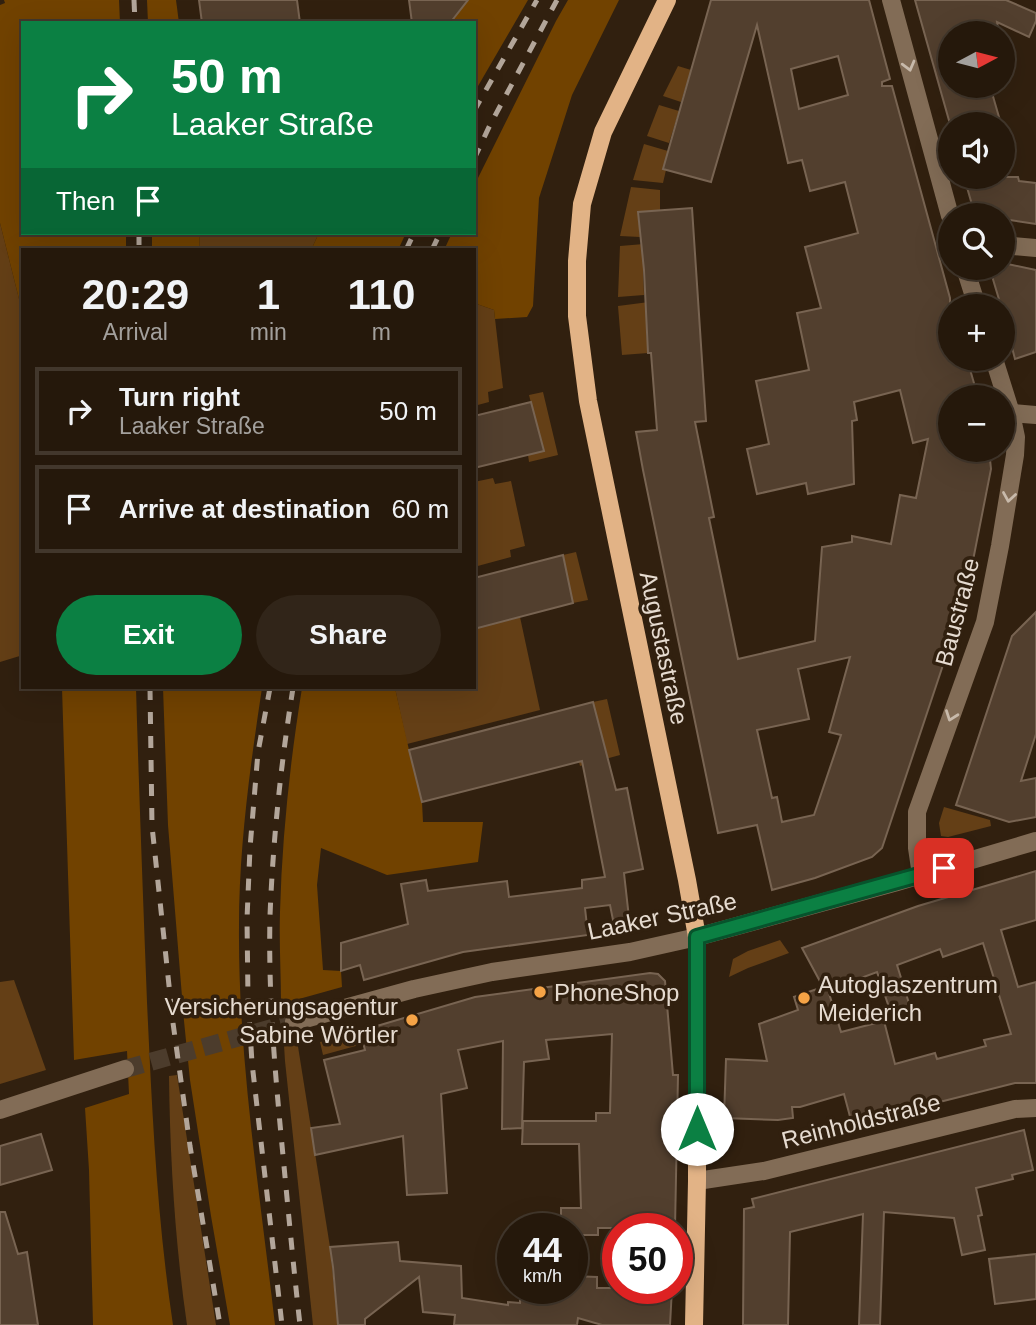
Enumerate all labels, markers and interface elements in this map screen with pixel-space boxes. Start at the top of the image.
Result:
north arrow [938,21,1015,98]
map controls [938,21,1015,462]
icon: right [56,49,147,140]
text: 50 m [171,49,283,103]
one-way arrow [901,60,915,72]
text: Laaker Straße [171,106,374,142]
button: sound [938,112,1015,189]
icon: arrive [129,182,167,220]
text: Then [56,186,115,216]
button: search [938,203,1015,280]
text: 20:29 [82,271,189,318]
text: 1 [257,271,280,318]
text: 110 [348,271,415,318]
button: + [938,294,1015,371]
text: Arrival [103,319,168,345]
text: min [250,319,287,345]
text: m [372,319,391,345]
text: Turn right [119,382,240,412]
button: − [938,385,1015,462]
icon: right [60,392,98,430]
text: 50 m [379,396,437,426]
text: Laaker Straße [119,413,265,439]
icon: arrive [60,490,98,528]
one-way arrow [1002,491,1017,503]
text: Arrive at destination [119,494,370,524]
text: 60 m [391,494,449,524]
street label: Baustraße [930,555,984,669]
street label: Augustastraße [635,569,693,727]
button: Exit [56,595,242,675]
button: Share [256,595,441,675]
one-way arrow [945,710,959,722]
pin [914,838,974,898]
icon: arrive [925,849,963,887]
street label: Laaker Straße [585,887,739,945]
place label: Autoglaszentrum Meiderich [818,971,998,1026]
place label: PhoneShop [554,979,679,1006]
marker: PhoneShop [532,984,548,1000]
marker: Autoglaszentrum Meiderich [796,990,812,1006]
place label: Versicherungsagentur Sabine Wörtler [165,993,398,1048]
marker: Versicherungsagentur Sabine Wörtler [404,1012,420,1028]
street label: Reinholdstraße [779,1088,943,1154]
position arrow [660,1092,734,1166]
speed limit sign: 50 [602,1213,693,1304]
text: 44 [523,1230,562,1269]
text: km/h [523,1266,562,1286]

